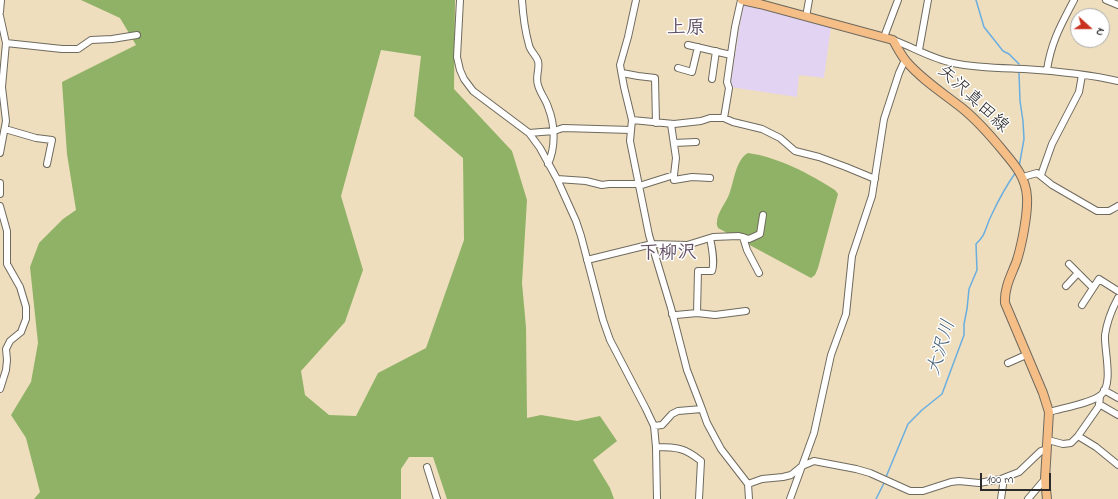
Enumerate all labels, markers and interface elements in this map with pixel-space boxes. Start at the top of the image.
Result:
north arrow [1070,8,1110,48]
district label: 上原 [667,19,705,41]
text: N [1091,26,1109,38]
street label: 矢沢真田線 [932,61,1012,139]
district label: 下柳沢 [640,244,696,266]
water label: 大沢川 [924,317,962,379]
scale bar [982,465,1053,491]
text: 100 m [987,471,1014,489]

